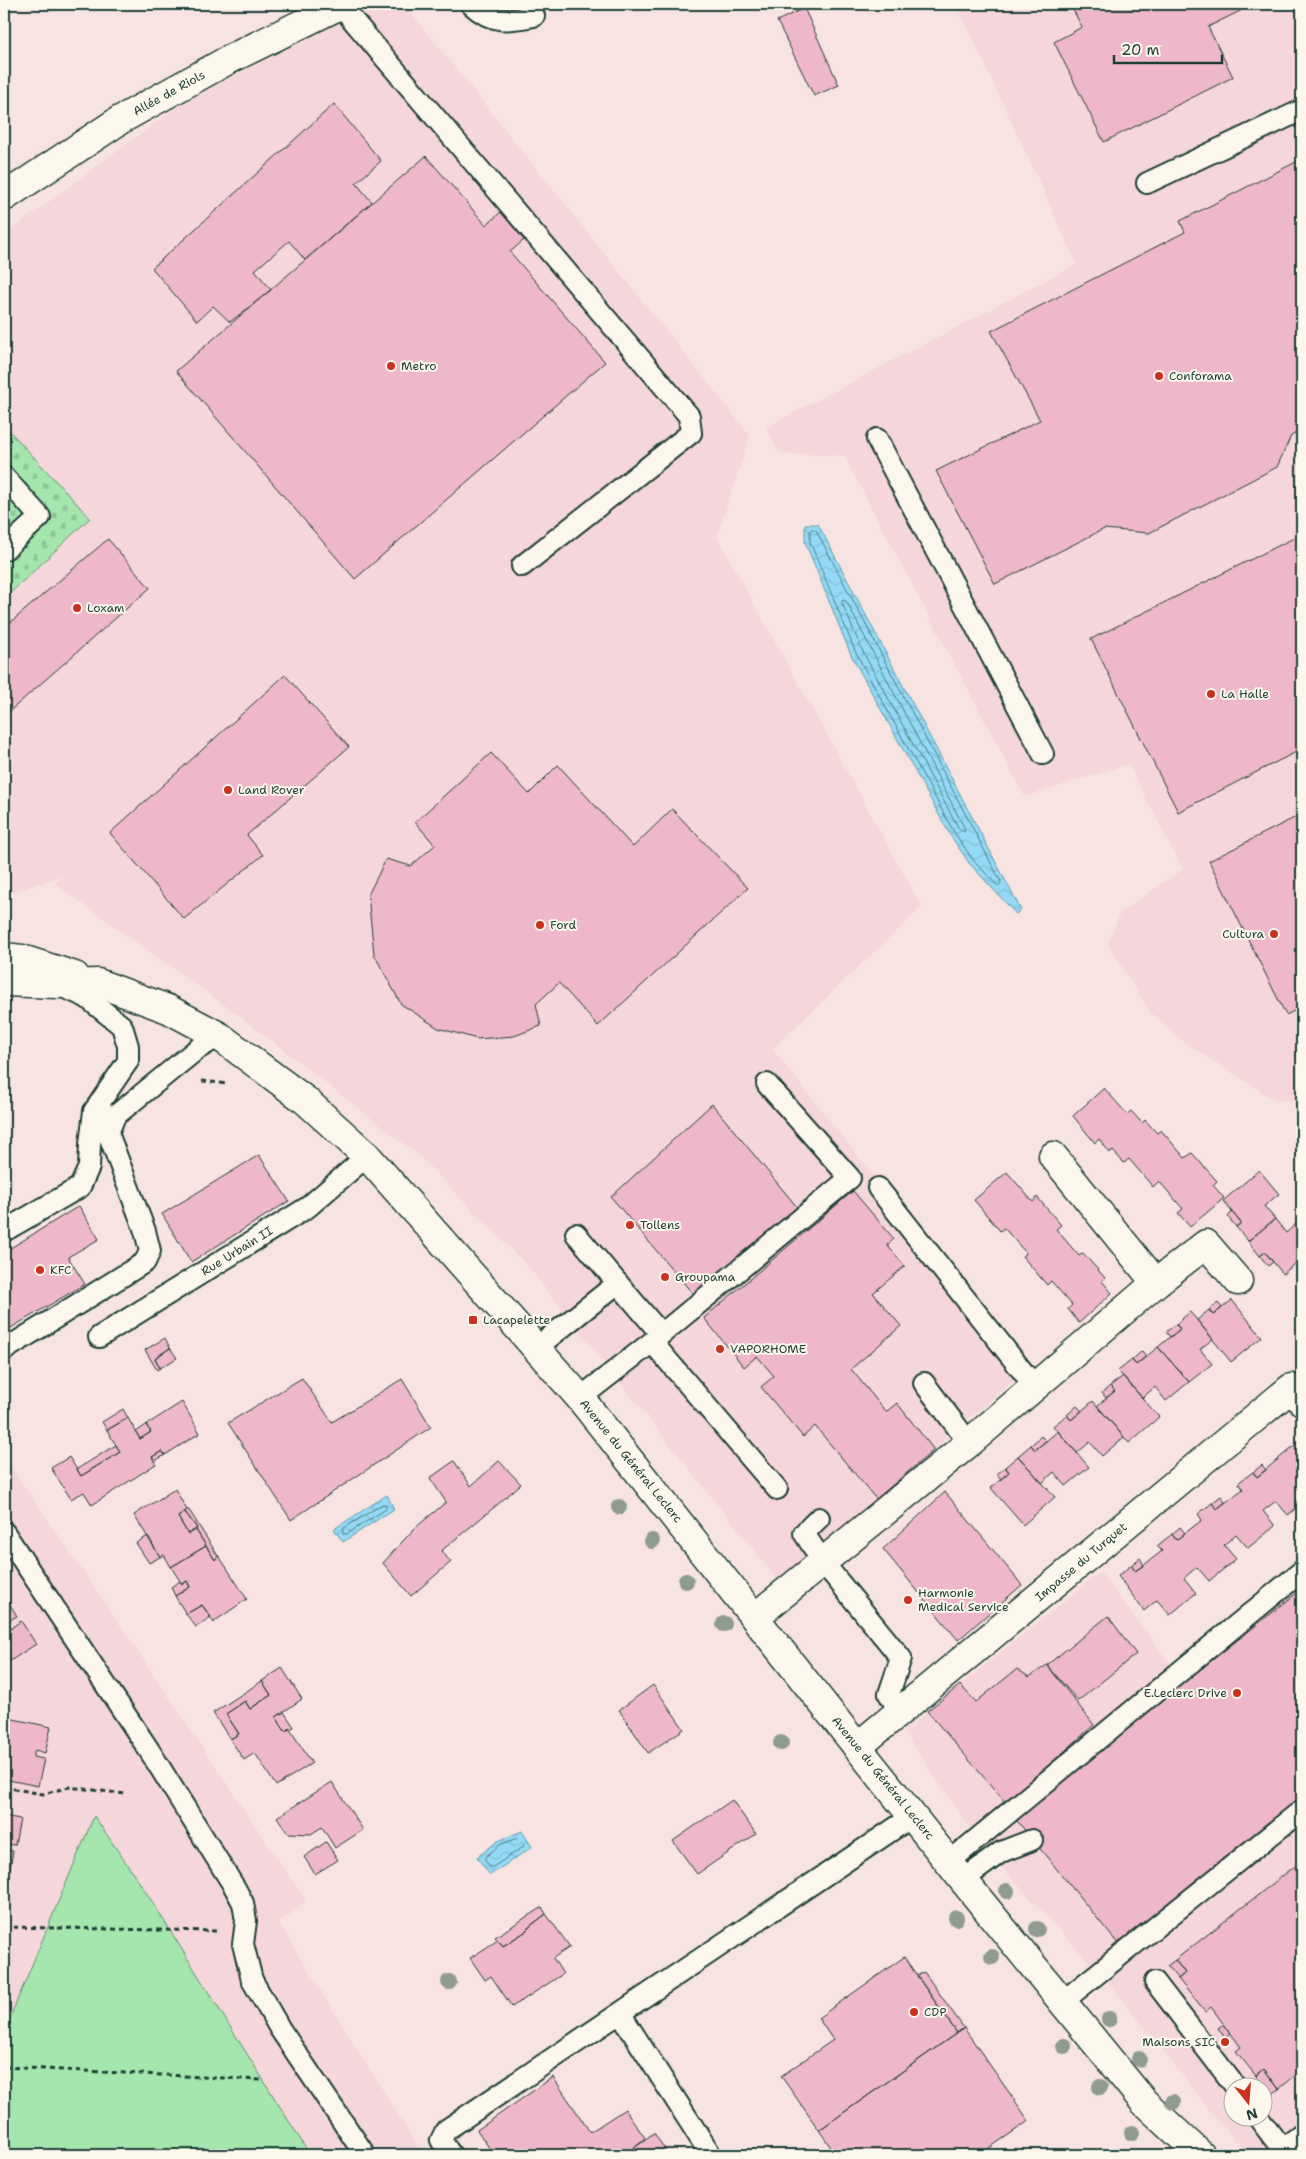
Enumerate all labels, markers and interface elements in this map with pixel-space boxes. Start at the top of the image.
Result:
scale bar [1114,32,1221,64]
text: 20 m [1121,40,1160,60]
street label: Allée de Riols [130,67,208,119]
place label: Metro [401,358,437,374]
marker: Metro [385,360,397,372]
place label: Conforama [1169,368,1232,384]
marker: Conforama [1153,370,1165,382]
place label: Loxam [87,600,124,616]
marker: Loxam [71,602,83,614]
place label: La Halle [1221,686,1269,702]
marker: La Halle [1205,688,1217,700]
place label: Land Rover [238,782,305,798]
marker: Land Rover [222,784,234,796]
place label: Ford [550,917,577,933]
marker: Ford [534,919,546,931]
place label: Cultura [1222,926,1265,942]
marker: Cultura [1268,928,1280,940]
place label: Tollens [640,1217,680,1233]
marker: Tollens [624,1219,636,1231]
street label: Rue Urbain II [198,1222,276,1279]
place label: KFC [50,1262,71,1278]
marker: KFC [34,1264,46,1276]
place label: Groupama [675,1269,736,1285]
marker: Groupama [659,1271,671,1283]
place label: Lacapelette [483,1312,551,1328]
marker: Lacapelette [467,1314,479,1326]
place label: VAPORHOME [730,1341,806,1357]
marker: VAPORHOME [714,1343,726,1355]
street label: Avenue du Général Leclerc [576,1396,686,1526]
street label: Impasse du Turquet [1032,1519,1130,1605]
place label: Harmonie Medical Service [918,1585,1009,1615]
marker: Harmonie Medical Service [902,1594,914,1606]
place label: E.Leclerc Drive [1144,1685,1227,1701]
marker: E.Leclerc Drive [1231,1687,1243,1699]
street label: Avenue du Général Leclerc [828,1713,938,1843]
place label: CDP [924,2004,946,2020]
marker: CDP [908,2006,920,2018]
place label: Maisons SIC [1142,2034,1215,2050]
marker: Maisons SIC [1219,2036,1231,2048]
north arrow [1224,2076,1274,2126]
text: N [1244,2104,1260,2125]

